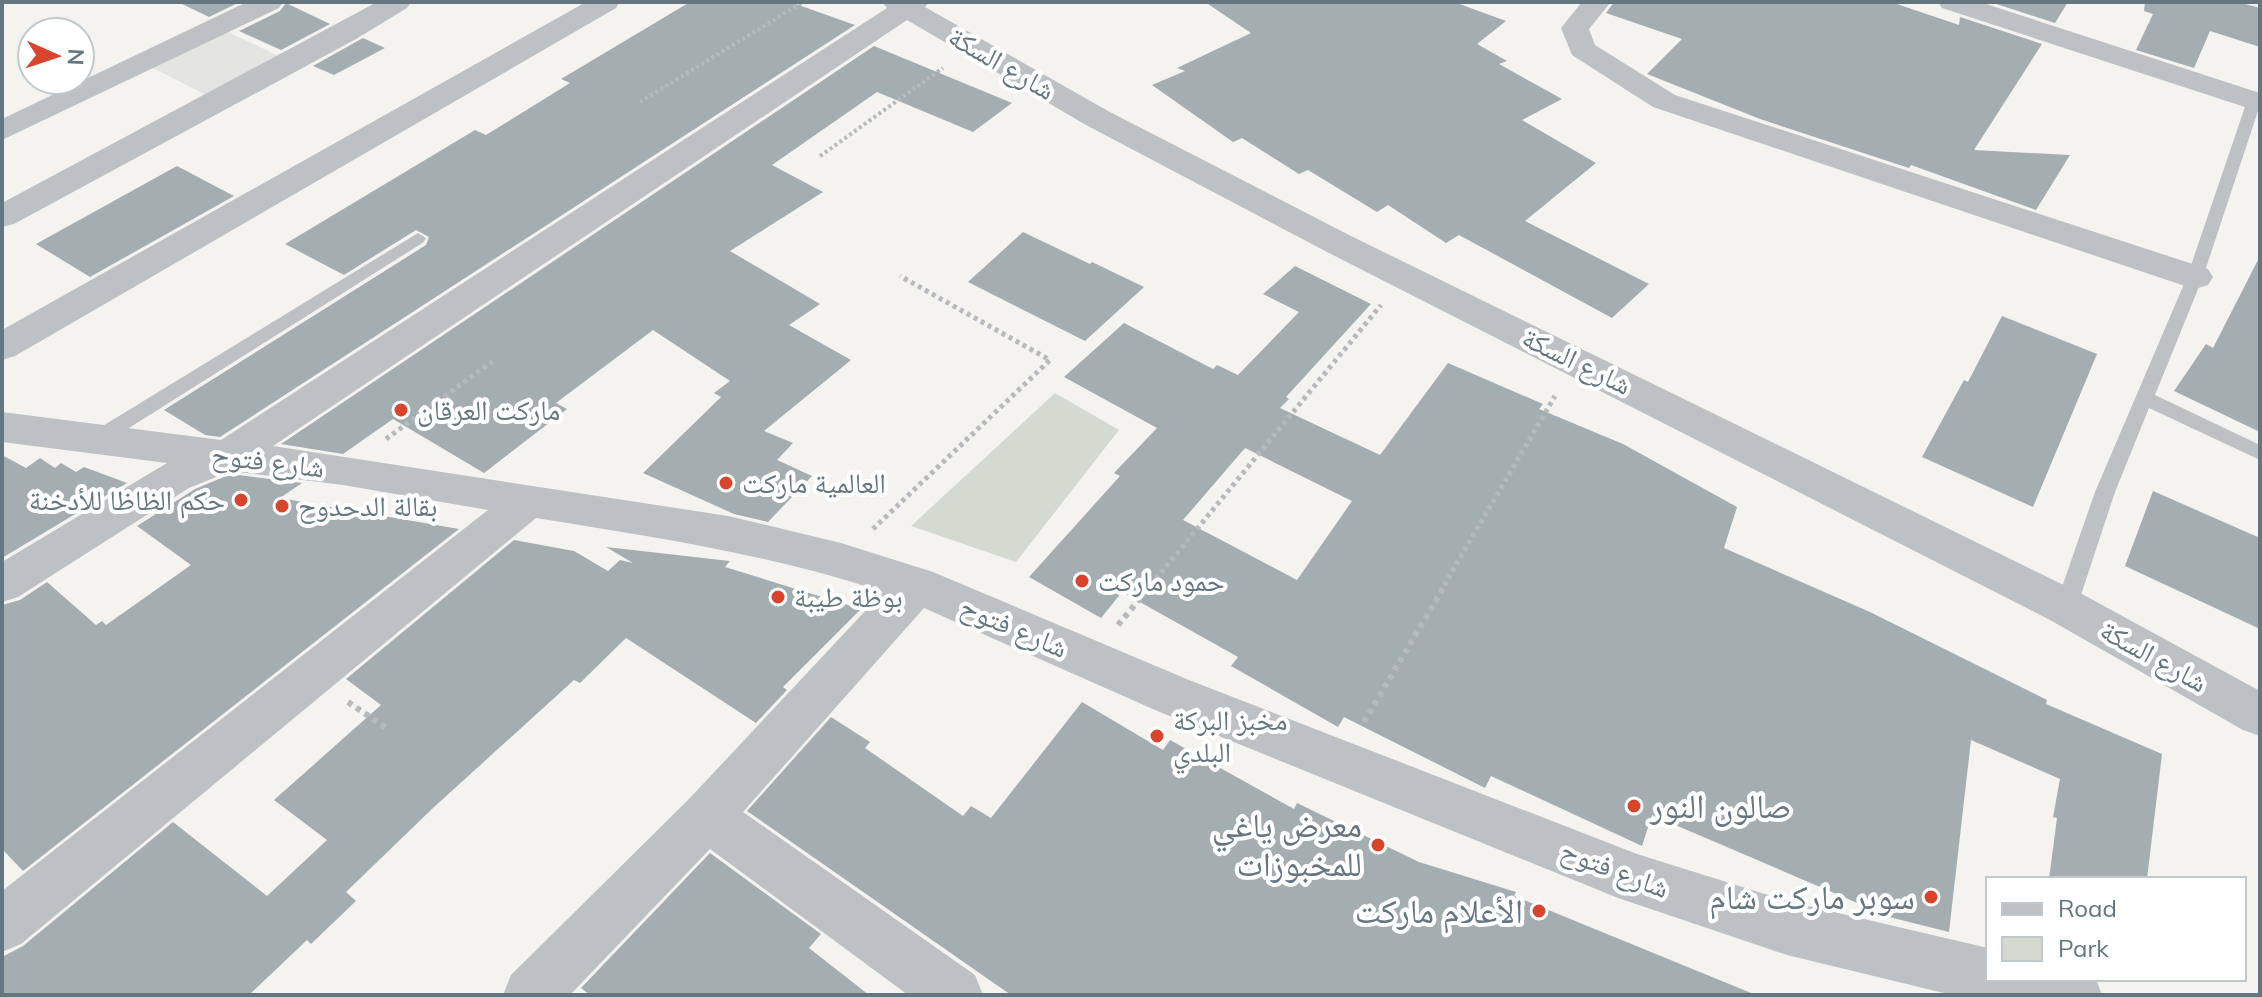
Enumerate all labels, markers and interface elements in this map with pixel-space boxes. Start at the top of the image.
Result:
north arrow [16,16,96,96]
street label: شارع السكة [942,18,1062,108]
text: N [62,48,90,66]
street label: شارع السكة [1516,319,1638,403]
place label: ماركت العرقان [417,392,560,427]
marker: ماركت العرقان [392,401,410,419]
street label: شارع فتوح [210,436,326,486]
place label: العالمية ماركت [742,465,886,500]
marker: العالمية ماركت [717,474,735,492]
place label: حكم الظاظا للأدخنة [29,482,225,519]
place label: بقالة الدحدوح [298,488,437,524]
marker: حكم الظاظا للأدخنة [232,491,250,509]
marker: بقالة الدحدوح [273,497,291,515]
place label: حمود ماركت [1098,563,1225,598]
marker: حمود ماركت [1073,572,1091,590]
place label: بوظة طيبة [794,579,903,614]
marker: بوظة طيبة [769,588,787,606]
street label: شارع فتوح [955,588,1073,666]
street label: شارع السكة [2094,612,2214,700]
place label: مخبز البركة البلدي [1173,702,1288,775]
marker: مخبز البركة البلدي [1148,727,1166,745]
place label: صالون النور [1649,784,1792,827]
marker: صالون النور [1625,797,1643,815]
place label: معرض ياغي للمخبوزات [1212,803,1362,885]
street label: شارع فتوح [1556,832,1674,906]
marker: معرض ياغي للمخبوزات [1369,836,1387,854]
place label: سوبر ماركت شام [1709,875,1915,920]
legend [1986,877,2246,981]
marker: سوبر ماركت شام [1922,888,1940,906]
place label: الأعلام ماركت [1355,889,1523,934]
text: Road [2058,893,2117,923]
marker: الأعلام ماركت [1530,902,1548,920]
text: Park [2058,933,2109,963]

